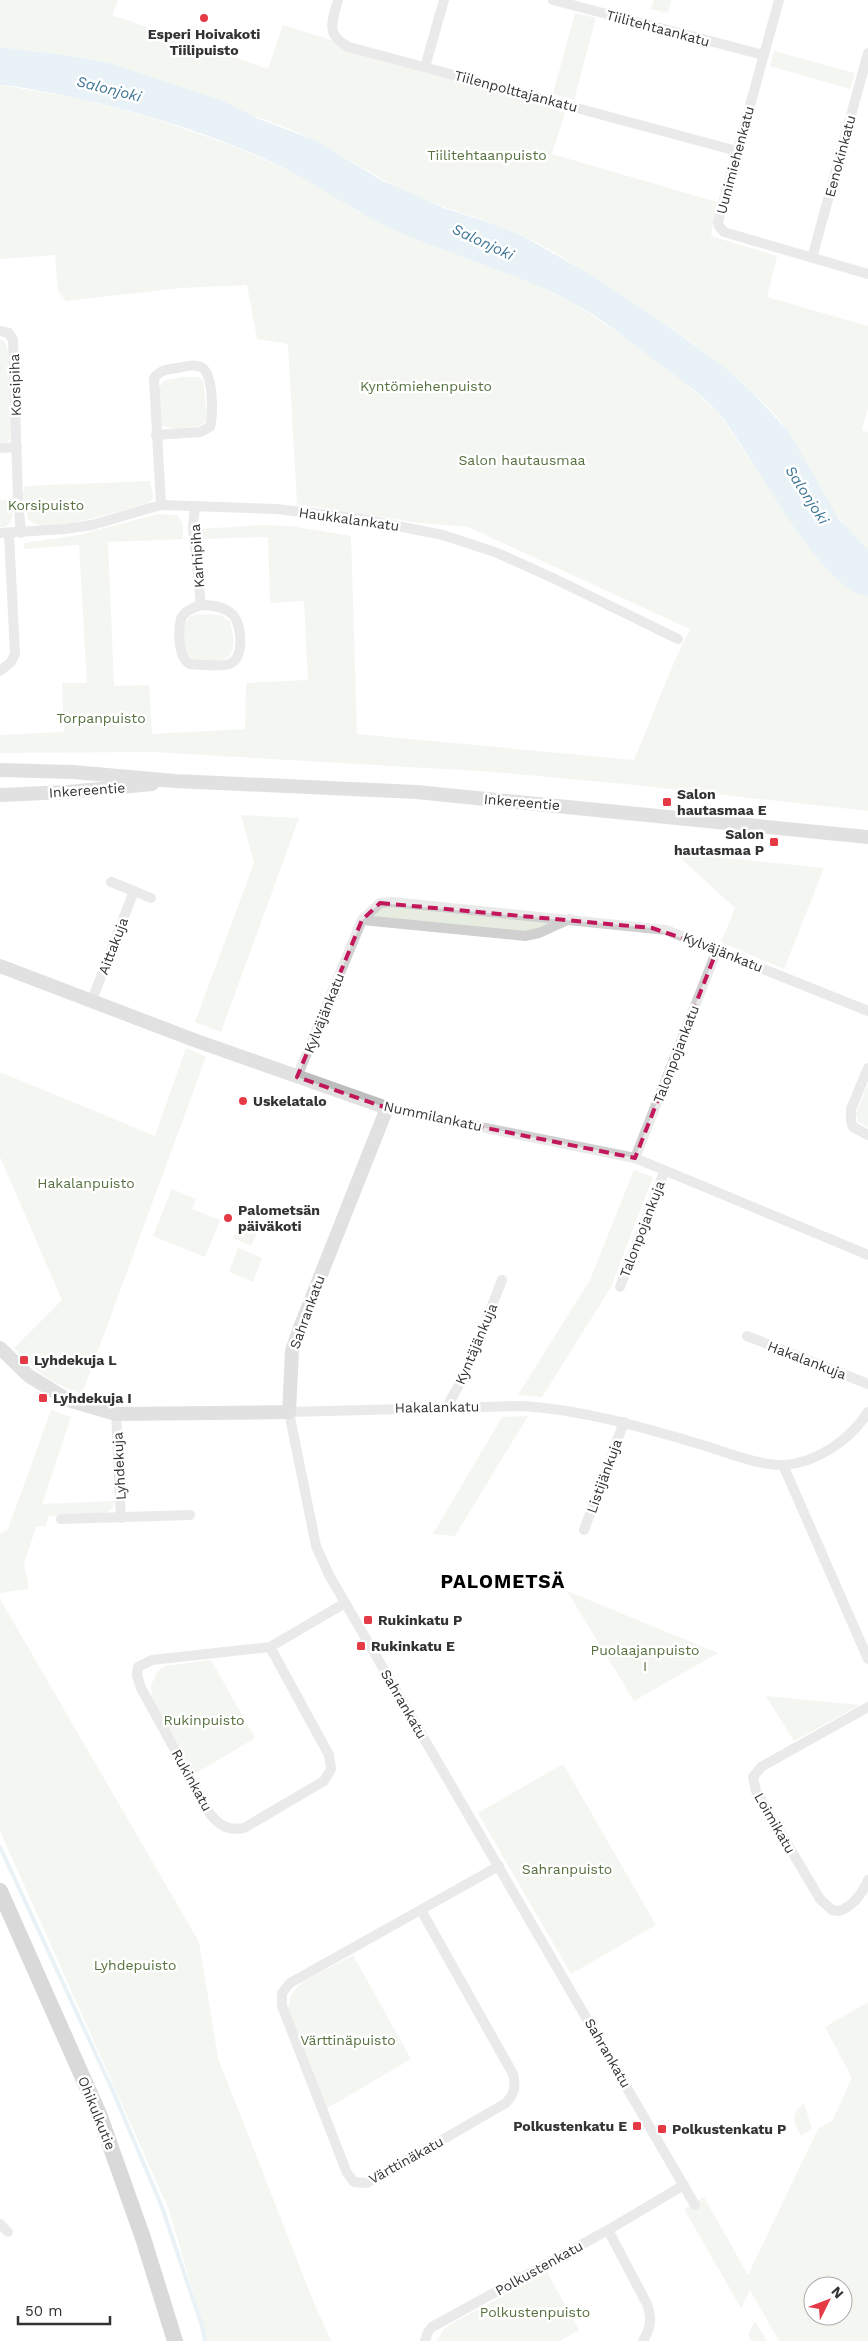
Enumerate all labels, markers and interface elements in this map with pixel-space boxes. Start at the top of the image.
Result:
street label: Tiilitehtaankatu [604,6,712,50]
marker: Esperi Hoivakoti Tiilipuisto [198,12,210,24]
place label: Esperi Hoivakoti Tiilipuisto [148,26,260,58]
street label: Tiilenpolttajankatu [453,67,579,115]
water label: Salonjoki [75,72,144,106]
street label: Uunimiehenkatu [713,104,757,216]
street label: Eenokinkatu [821,113,859,199]
park label: Tiilitehtaanpuisto [427,147,547,163]
water label: Salonjoki [449,220,518,265]
street label: Korsipiha [6,353,24,417]
park label: Kyntömiehenpuisto [360,378,492,394]
park label: Salon hautausmaa [458,452,586,468]
water label: Salonjoki [781,462,833,529]
park label: Korsipuisto [8,497,84,513]
street label: Haukkalankatu [298,504,400,534]
street label: Karhipiha [187,523,207,589]
park label: Torpanpuisto [56,710,146,726]
street label: Inkereentie [48,779,126,801]
place label: Salon hautasmaa E [677,786,767,818]
street label: Inkereentie [483,791,561,813]
marker: Salon hautasmaa E [661,796,673,808]
place label: Salon hautasmaa P [674,826,764,858]
marker: Salon hautasmaa P [768,836,780,848]
street label: Aittakuja [95,915,131,977]
street label: Kylväjänkatu [681,929,765,975]
street label: Kylväjänkatu [301,971,347,1055]
street label: Talonpojankatu [650,1003,702,1105]
place label: Uskelatalo [253,1093,327,1109]
marker: Uskelatalo [237,1095,249,1107]
street label: Nummilankatu [382,1098,484,1134]
park label: Hakalanpuisto [37,1175,135,1191]
street label: Talonpojankuja [616,1178,668,1280]
place label: Palometsän päiväkoti [238,1202,320,1234]
marker: Palometsän päiväkoti [222,1212,234,1224]
street label: Sahrankatu [286,1273,328,1351]
street label: Kyntäjänkuja [452,1301,500,1387]
street label: Hakalankuja [765,1338,849,1382]
place label: Lyhdekuja L [34,1352,117,1368]
marker: Lyhdekuja L [18,1354,30,1366]
place label: Lyhdekuja I [53,1390,132,1406]
marker: Lyhdekuja I [37,1392,49,1404]
street label: Hakalankatu [395,1398,479,1416]
street label: Lyhdekuja [109,1432,129,1500]
street label: Listijänkuja [583,1437,625,1515]
district label: PALOMETSÄ [441,1570,565,1593]
place label: Rukinkatu P [378,1612,462,1628]
marker: Rukinkatu P [362,1614,374,1626]
place label: Rukinkatu E [371,1638,455,1654]
marker: Rukinkatu E [355,1640,367,1652]
park label: Puolaajanpuisto I [591,1642,699,1674]
street label: Sahrankatu [378,1666,430,1742]
park label: Rukinpuisto [164,1712,244,1728]
street label: Rukinkatu [169,1746,215,1814]
street label: Loimikatu [751,1790,799,1856]
park label: Sahranpuisto [522,1861,612,1877]
park label: Lyhdepuisto [94,1957,176,1973]
street label: Sahrankatu [582,2015,634,2091]
park label: Värttinäpuisto [300,2032,396,2048]
street label: Ohikulkutie [75,2074,119,2152]
place label: Polkustenkatu E [513,2118,627,2134]
marker: Polkustenkatu E [631,2120,643,2132]
place label: Polkustenkatu P [672,2121,786,2137]
marker: Polkustenkatu P [656,2123,668,2135]
street label: Värttinäkatu [366,2133,446,2187]
street label: Polkustenkatu [492,2237,586,2299]
north arrow [803,2276,853,2326]
text: N [828,2283,847,2302]
scale bar [18,2294,110,2326]
text: 50 m [25,2302,62,2320]
park label: Polkustenpuisto [480,2304,590,2320]

